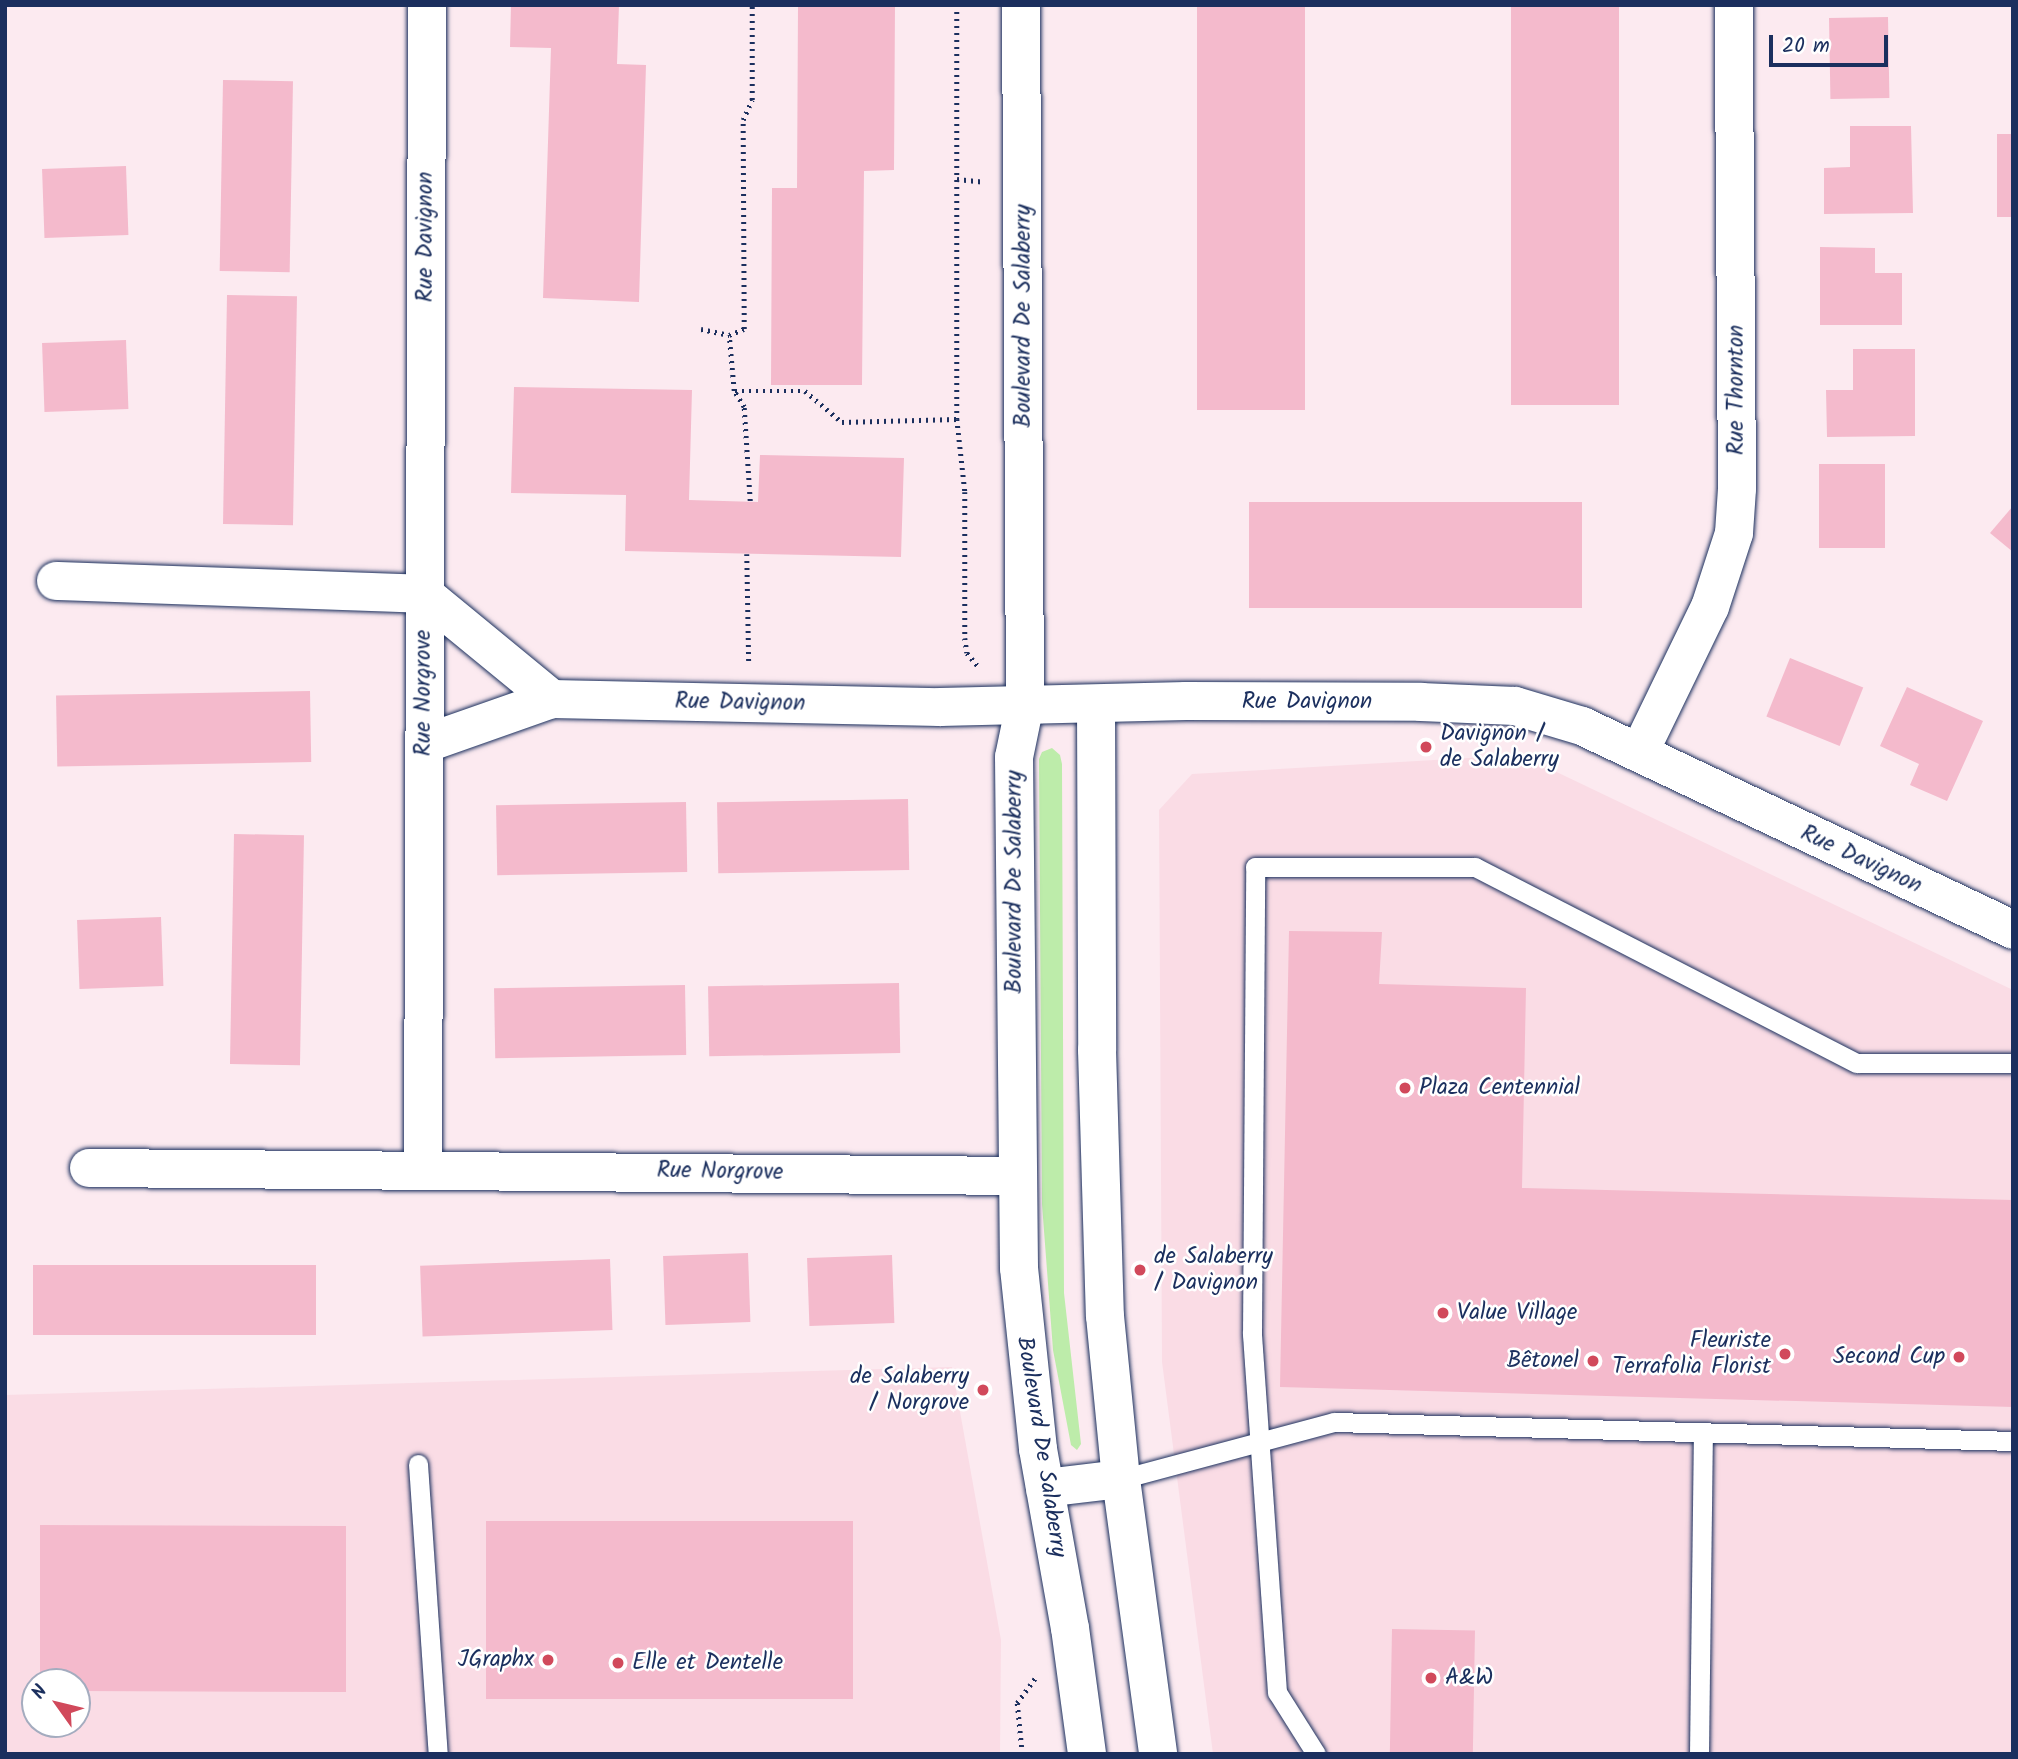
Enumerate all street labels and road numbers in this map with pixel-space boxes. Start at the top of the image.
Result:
street label: Rue Davignon [412,172,440,302]
street label: Boulevard De Salaberry [1010,204,1038,428]
street label: Rue Thornton [1723,325,1751,455]
street label: Rue Norgrove [410,630,438,756]
street label: Rue Davignon [674,688,806,718]
street label: Rue Davignon [1242,688,1372,716]
street label: Boulevard De Salaberry [1001,770,1029,994]
street label: Rue Davignon [1796,820,1926,900]
street label: Rue Norgrove [656,1157,784,1187]
street label: Boulevard De Salaberry [1010,1335,1072,1559]

